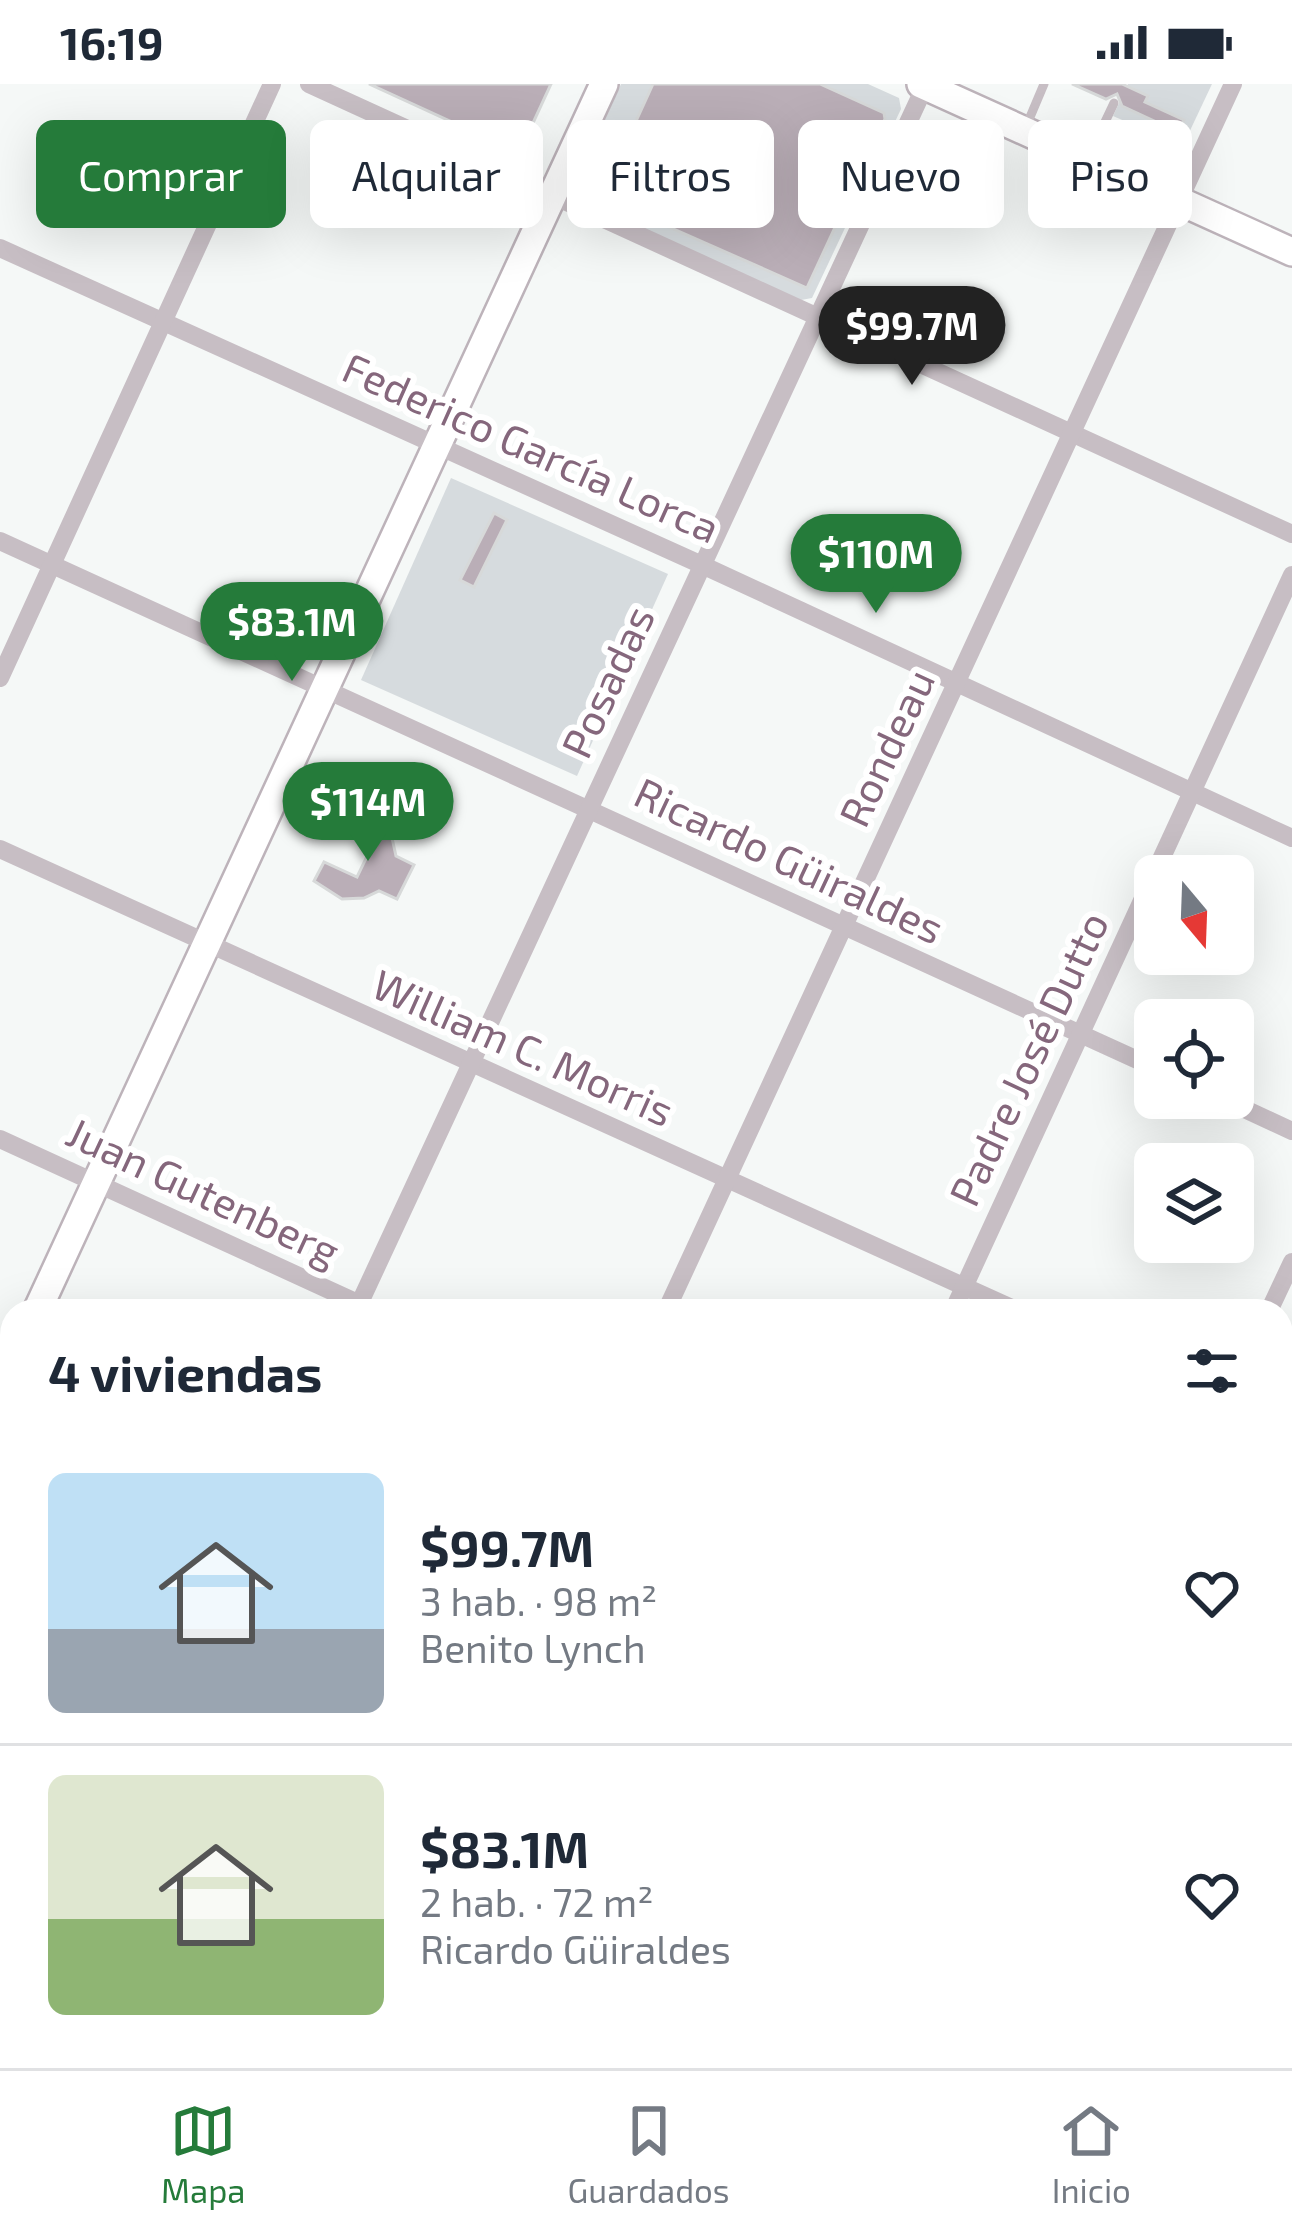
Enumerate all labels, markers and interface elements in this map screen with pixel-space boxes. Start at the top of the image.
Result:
text: 16:19 [60,15,164,69]
chip: Comprar [36,120,286,228]
chip: Alquilar [310,120,543,228]
chip: Filtros [567,120,774,228]
chip: Nuevo [798,120,1004,228]
chip: Piso [1028,120,1192,228]
pin: $99.7M [814,286,1010,388]
text: $99.7M [845,301,979,348]
street label: Federico García Lorca [336,341,728,552]
pin: $110M [792,514,960,616]
text: $110M [818,529,934,576]
pin: $83.1M [194,582,390,684]
text: $83.1M [227,597,357,644]
street label: Posadas [549,598,663,765]
street label: Rondeau [827,661,943,834]
pin: $114M [284,762,452,864]
street label: Ricardo Güiraldes [628,766,952,953]
text: $114M [310,777,426,824]
north arrow [1134,855,1254,975]
map controls [1134,855,1254,1263]
street label: Padre José Dutto [937,903,1117,1213]
street label: William C. Morris [366,957,682,1135]
button: locate [1134,999,1254,1119]
street label: Juan Gutenberg [60,1105,348,1275]
button: layers [1134,1143,1254,1263]
icon: filters [1179,1338,1245,1404]
text: 4 viviendas [48,1341,322,1402]
text: $99.7M [420,1516,594,1577]
icon: home [144,1521,288,1665]
icon: heart [1179,1560,1245,1626]
text: 3 hab. · 98 m² [420,1577,657,1624]
text: Benito Lynch [420,1624,646,1671]
text: $83.1M [420,1817,589,1878]
icon: home [144,1823,288,1967]
icon: heart [1179,1862,1245,1928]
text: 2 hab. · 72 m² [420,1878,653,1925]
text: Ricardo Güiraldes [420,1925,731,1972]
tab: Mapa [161,2098,245,2210]
tab: Guardados [568,2098,730,2210]
tab: Inicio [1052,2098,1131,2210]

